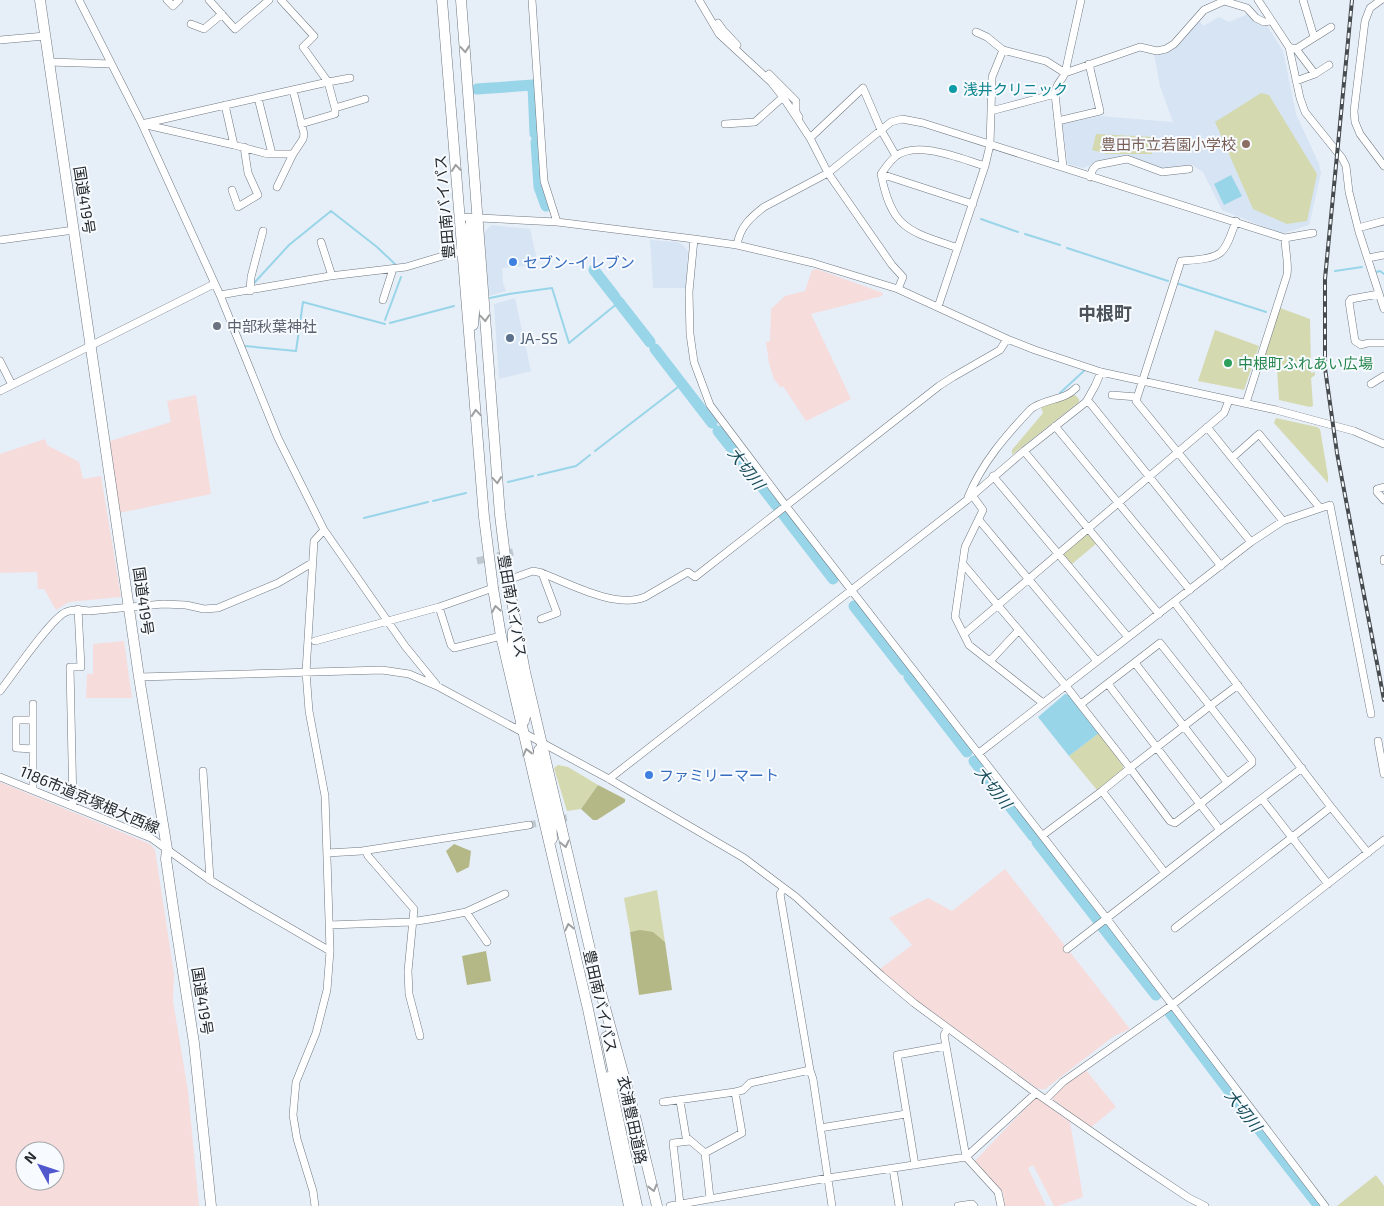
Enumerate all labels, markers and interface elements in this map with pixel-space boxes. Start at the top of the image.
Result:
one-way arrow [459,45,470,53]
place label: 浅井クリニック [963,80,1068,98]
marker: 浅井クリニック [947,83,959,95]
place label: 豊田市立若園小学校 [1101,135,1236,153]
marker: 豊田市立若園小学校 [1240,138,1252,150]
street label: 豊田南バイパス [430,154,458,260]
one-way arrow [451,164,462,172]
street label: 国道419号 [71,165,99,235]
place label: セブン-イレブン [523,253,635,271]
marker: セブン-イレブン [507,256,519,268]
district label: 中根町 [1078,302,1132,324]
one-way arrow [479,314,490,322]
place label: 中部秋葉神社 [227,317,317,335]
marker: 中部秋葉神社 [211,320,223,332]
place label: JA-SS [520,329,558,347]
marker: JA-SS [504,332,516,344]
place label: 中根町ふれあい広場 [1238,354,1373,372]
marker: 中根町ふれあい広場 [1222,357,1234,369]
one-way arrow [470,409,481,417]
water label: 大切川 [725,443,770,494]
one-way arrow [492,476,503,484]
street label: 豊田南バイパス [495,553,531,659]
street label: 国道419号 [130,566,158,636]
one-way arrow [492,605,502,614]
one-way arrow [522,747,533,756]
street label: 1186市道京塚根大西線 [18,761,162,837]
water label: 大切川 [972,762,1017,813]
place label: ファミリーマート [659,766,779,784]
marker: ファミリーマート [643,769,655,781]
one-way arrow [559,839,570,848]
one-way arrow [564,923,575,932]
street label: 豊田南バイパス [580,948,622,1054]
street label: 国道419号 [189,966,217,1036]
street label: 衣浦豊田道路 [615,1074,651,1166]
water label: 大切川 [1222,1085,1267,1136]
north arrow [15,1141,65,1191]
text: N [20,1148,39,1167]
one-way arrow [647,1184,658,1193]

